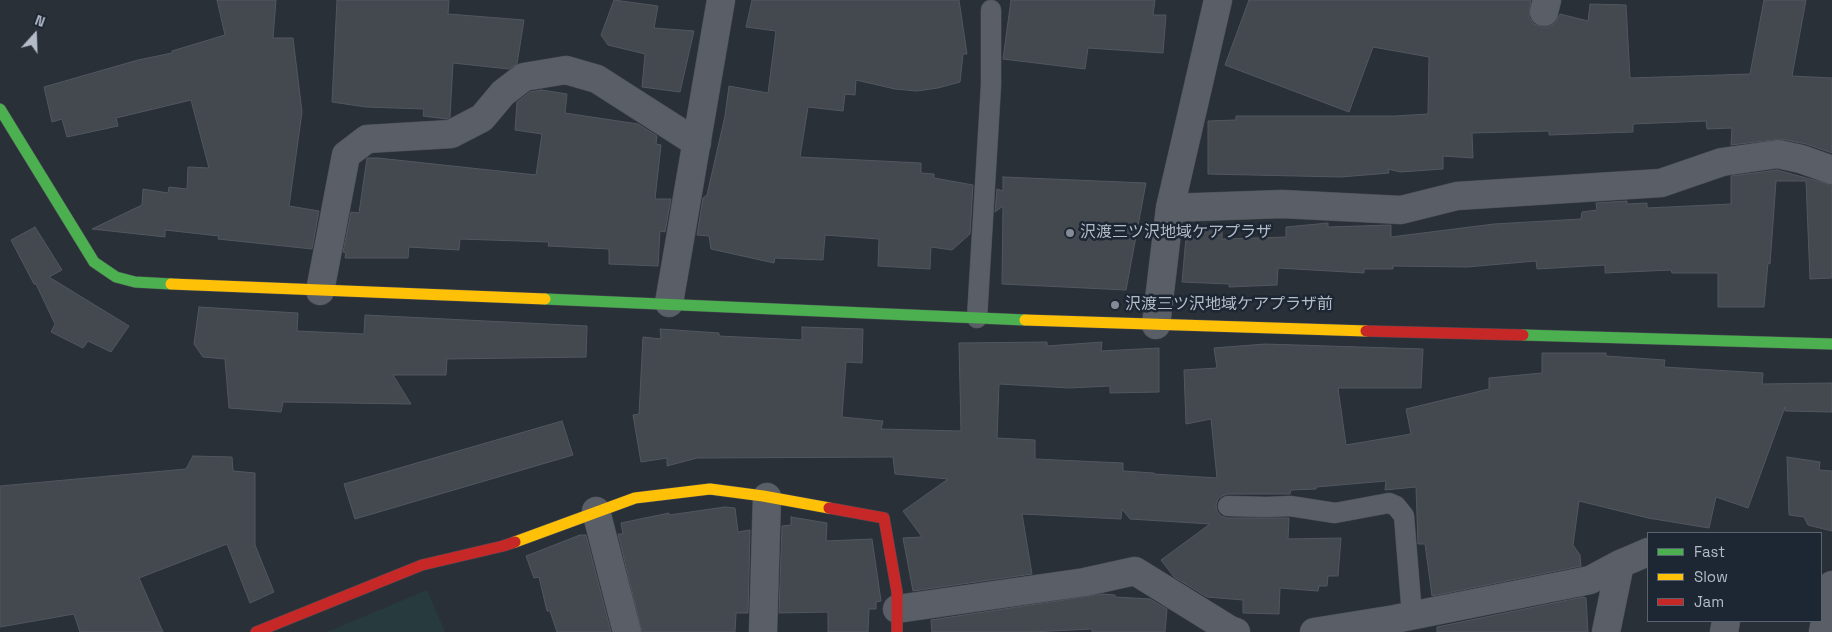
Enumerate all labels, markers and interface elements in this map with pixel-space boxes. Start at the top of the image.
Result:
north arrow [10,10,60,60]
text: N [33,11,48,31]
place label: 沢渡三ツ沢地域ケアプラザ [1080,223,1272,243]
marker: 沢渡三ツ沢地域ケアプラザ [1064,227,1076,239]
place label: 沢渡三ツ沢地域ケアプラザ前 [1125,295,1333,315]
marker: 沢渡三ツ沢地域ケアプラザ前 [1109,299,1121,311]
legend [1647,532,1822,622]
text: Fast [1694,542,1725,561]
text: Slow [1694,567,1728,586]
text: Jam [1694,592,1724,611]

